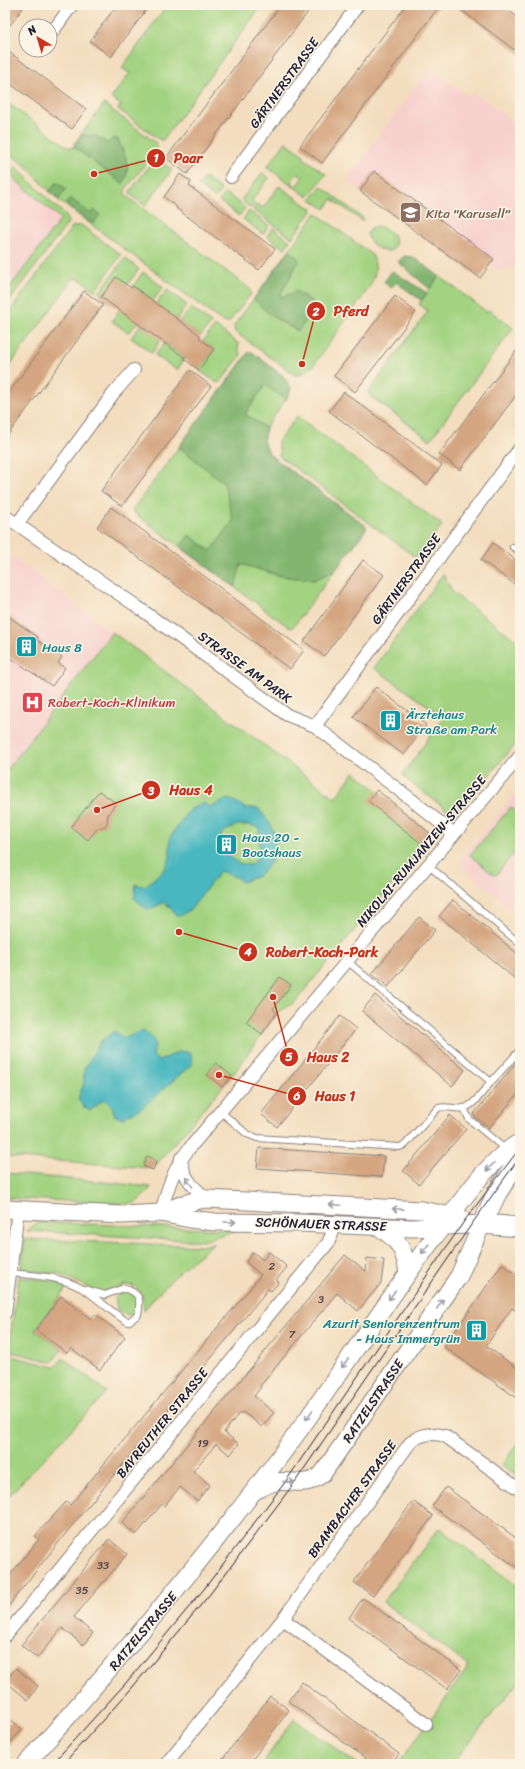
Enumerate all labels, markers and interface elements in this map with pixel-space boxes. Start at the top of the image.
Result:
north arrow [18,18,58,58]
text: N [23,20,41,41]
street label: GÄRTNERSTRASSE [243,32,325,133]
callout: Paar [146,145,210,171]
text: Paar [174,146,203,171]
text: 1 [153,147,159,169]
school or university icon: Kita "Karusell" [397,200,423,226]
place label: Kita "Karusell" [426,202,512,225]
callout: Pferd [306,298,377,324]
text: Pferd [333,299,370,324]
text: 2 [312,301,320,323]
street label: GÄRTNERSTRASSE [365,528,447,629]
street label: STRASSE AM PARK [193,625,297,709]
building icon: Haus 8 [13,634,39,660]
place label: Haus 8 [42,636,82,659]
hospital icon: Robert-Koch-Klinikum [19,689,45,715]
place label: Robert-Koch-Klinikum [48,691,175,714]
place label: Ärztehaus Straße am Park [405,703,497,741]
building icon: Ärztehaus Straße am Park [377,708,403,734]
street label: NIKOLAI-RUMJANZEW-STRASSE [350,769,492,932]
callout: Haus 4 [141,777,221,803]
text: Haus 4 [168,778,213,803]
text: 3 [147,780,155,802]
place label: Haus 20 - Bootshaus [242,826,302,864]
building icon: Haus 20 - Bootshaus [213,831,239,857]
callout: Robert-Koch-Park [238,939,386,965]
text: Robert-Koch-Park [265,940,379,965]
text: 4 [243,941,252,963]
callout: Haus 2 [279,1044,357,1070]
text: Haus 2 [306,1045,350,1070]
text: 5 [285,1046,293,1068]
callout: Haus 1 [287,1083,363,1109]
text: Haus 1 [314,1084,355,1109]
text: 6 [293,1085,301,1107]
one-way arrow [485,1162,495,1172]
one-way arrow [185,1176,193,1187]
one-way arrow [329,1202,342,1209]
one-way arrow [392,1205,405,1212]
street label: SCHÖNAUER STRASSE [255,1210,388,1238]
one-way arrow [223,1218,236,1226]
one-way arrow [421,1243,430,1254]
house number: 2 [269,1257,276,1276]
house number: 3 [318,1290,324,1309]
one-way arrow [388,1290,396,1301]
one-way arrow [436,1299,444,1310]
place label: Azurit Seniorenzentrum - Haus Immergrün [322,1312,460,1350]
building icon: Azurit Seniorenzentrum - Haus Immergrün [463,1317,489,1343]
house number: 7 [289,1325,296,1344]
street label: RATZELSTRASSE [336,1354,410,1448]
one-way arrow [341,1357,349,1368]
street label: BAYREUTHER STRASSE [110,1362,214,1483]
one-way arrow [305,1410,313,1421]
house number: 19 [197,1434,209,1453]
street label: BRAMBACHER STRASSE [301,1435,403,1563]
one-way arrow [282,1478,295,1485]
house number: 33 [97,1556,109,1575]
house number: 35 [76,1581,89,1600]
street label: RATZELSTRASSE [103,1586,184,1676]

